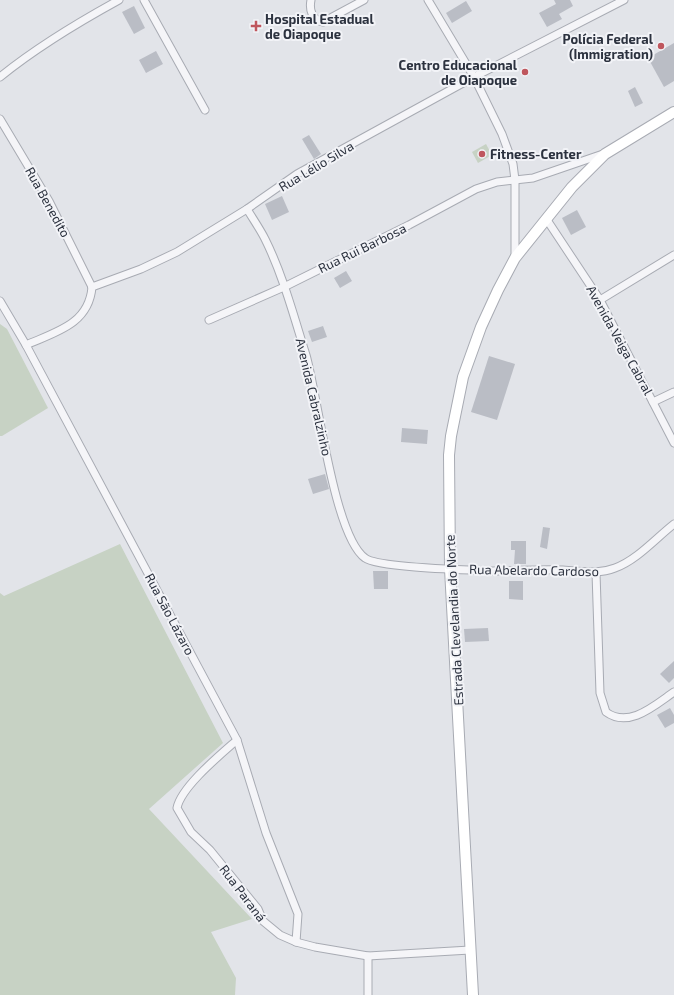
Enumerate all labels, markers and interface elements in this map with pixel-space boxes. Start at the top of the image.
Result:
place label: Hospital Estadual de Oiapoque [265,11,375,42]
marker: Hospital Estadual de Oiapoque [250,20,262,32]
place label: Polícia Federal (Immigration) [562,31,654,62]
marker: Polícia Federal (Immigration) [656,41,666,51]
place label: Centro Educacional de Oiapoque [399,57,518,88]
marker: Centro Educacional de Oiapoque [520,67,530,77]
street label: Rua Lélio Silva [276,137,356,195]
place label: Fitness-Center [490,146,582,162]
marker: Fitness-Center [477,149,487,159]
street label: Rua Benedito [22,164,74,240]
street label: Rua Rui Barbosa [315,220,409,276]
street label: Avenida Veiga Cabral [583,283,657,398]
street label: Avenida Cabralzinho [293,337,335,457]
street label: Estrada Clevelandia do Norte [442,534,466,706]
street label: Rua Abelardo Cardoso [469,561,599,579]
street label: Rua São Lázaro [142,570,198,658]
street label: Rua Paraná [216,861,270,925]

